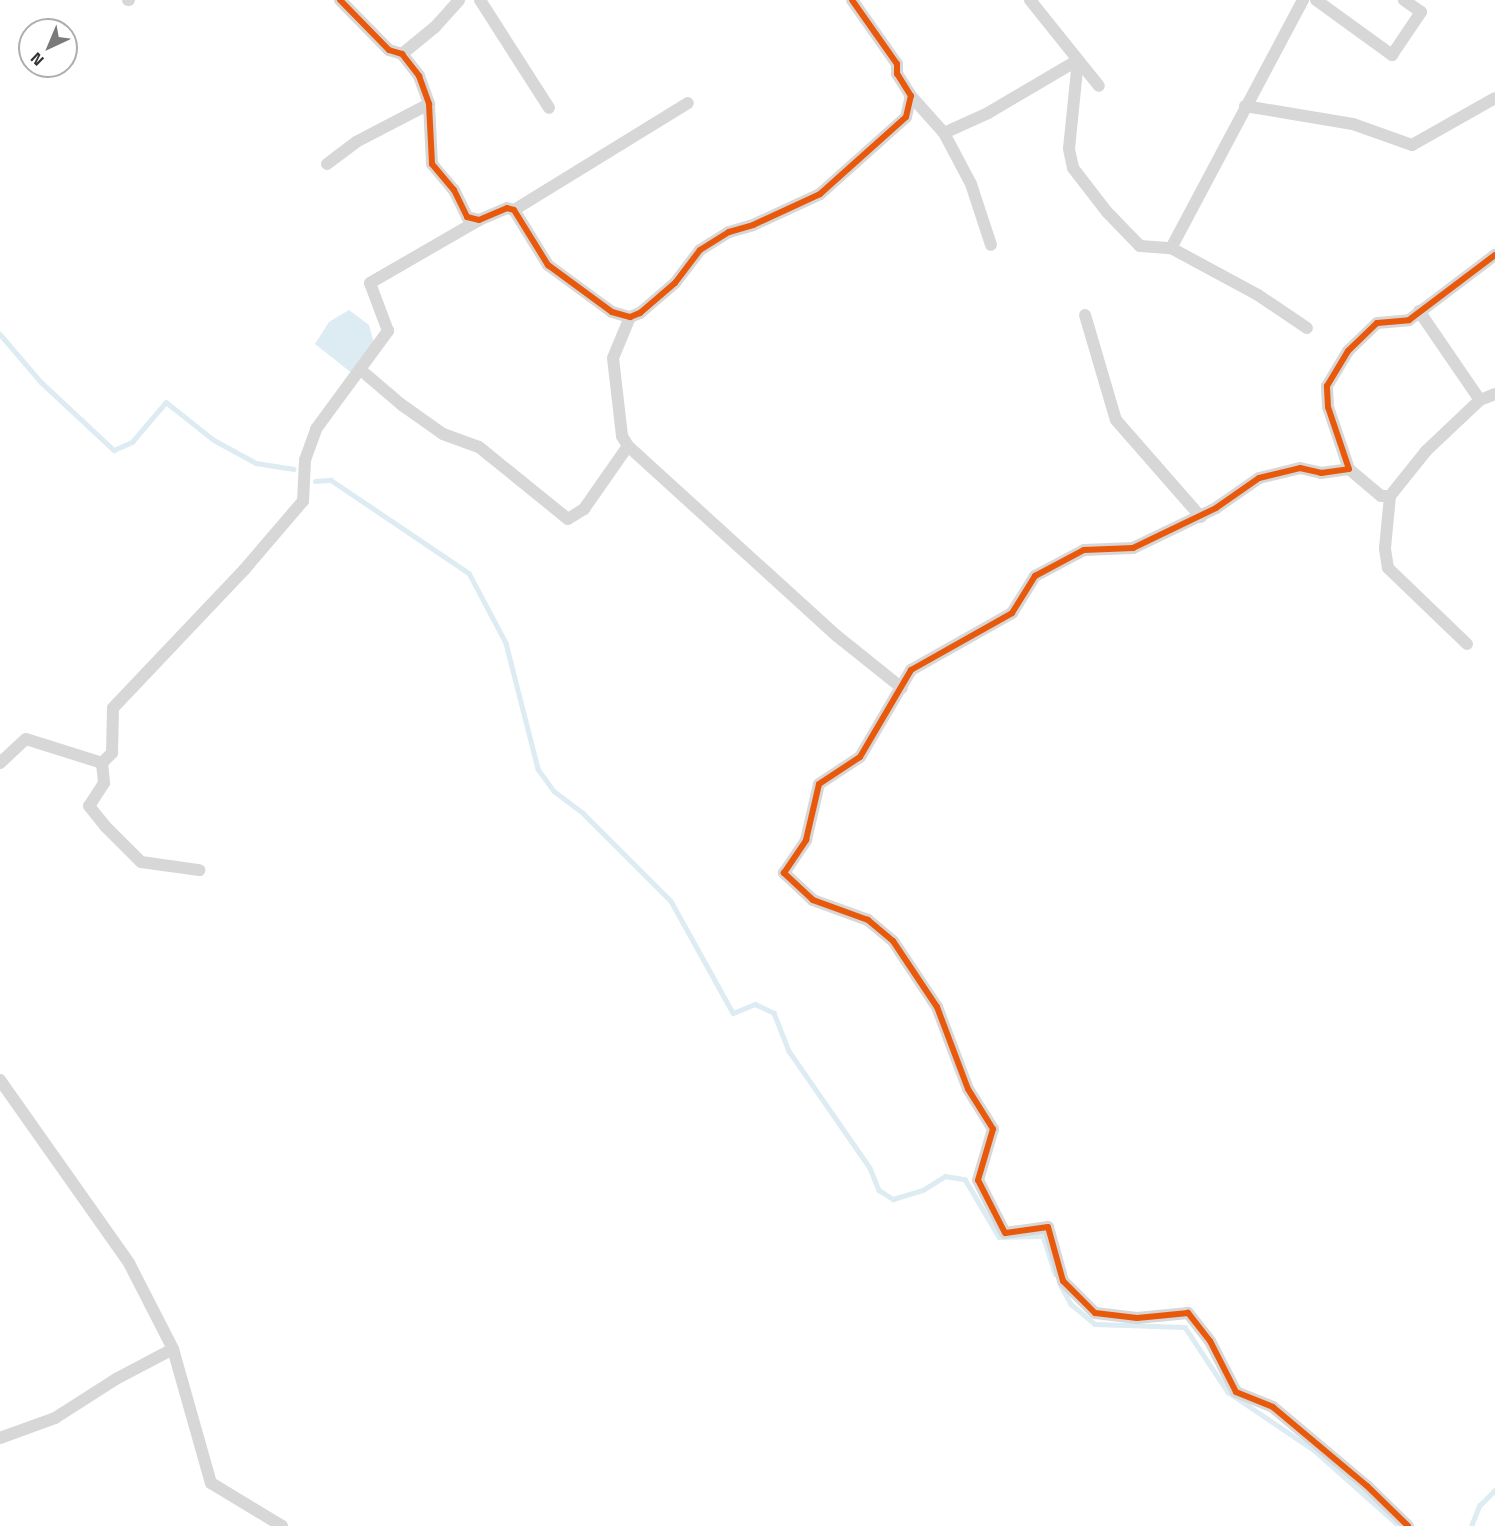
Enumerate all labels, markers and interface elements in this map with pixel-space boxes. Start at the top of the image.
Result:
north arrow [18,18,78,78]
text: N [25,47,49,72]

